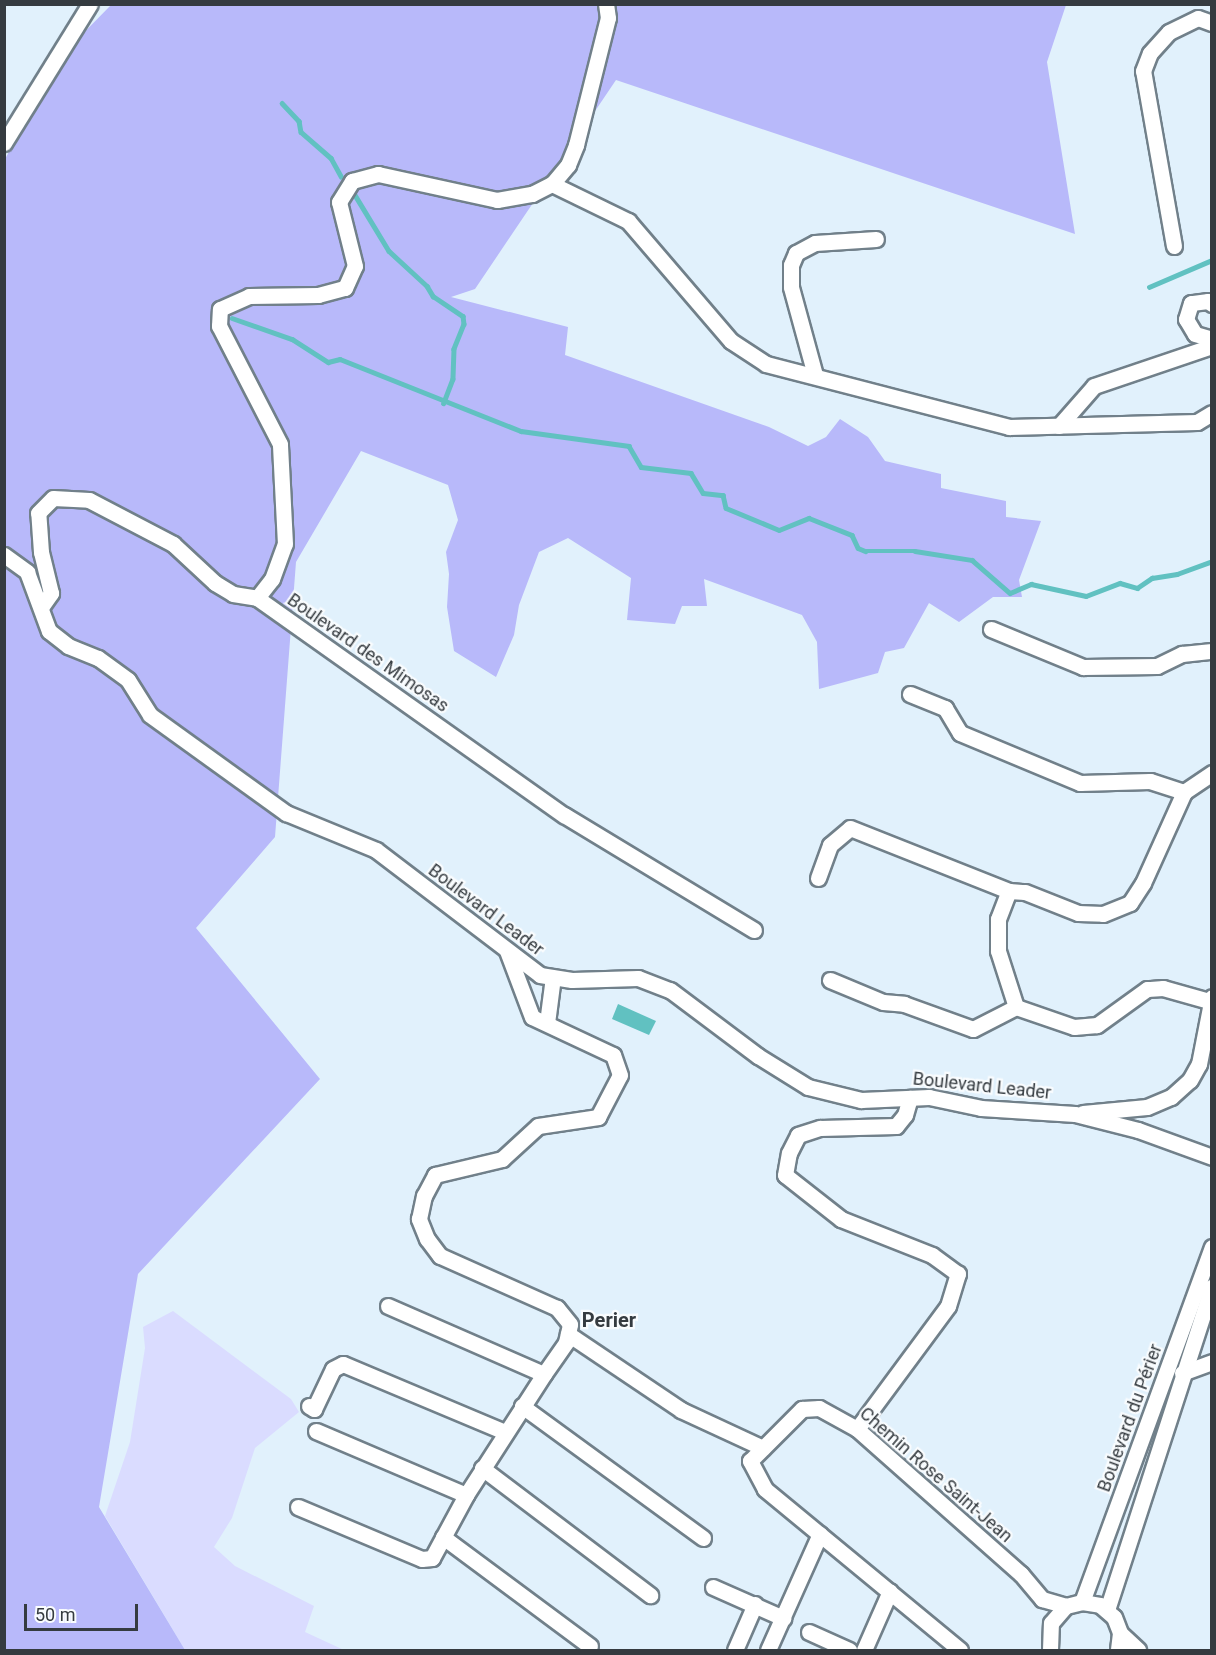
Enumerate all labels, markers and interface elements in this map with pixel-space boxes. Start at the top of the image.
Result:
street label: Boulevard des Mimosas [283,589,453,717]
street label: Boulevard Leader [424,860,548,960]
street label: Boulevard Leader [912,1068,1052,1104]
district label: Perier [582,1308,636,1332]
street label: Boulevard du Périer [1093,1341,1167,1495]
street label: Chemin Rose Saint-Jean [855,1403,1017,1547]
scale bar [27,1592,141,1630]
text: 50 m [35,1604,75,1625]

